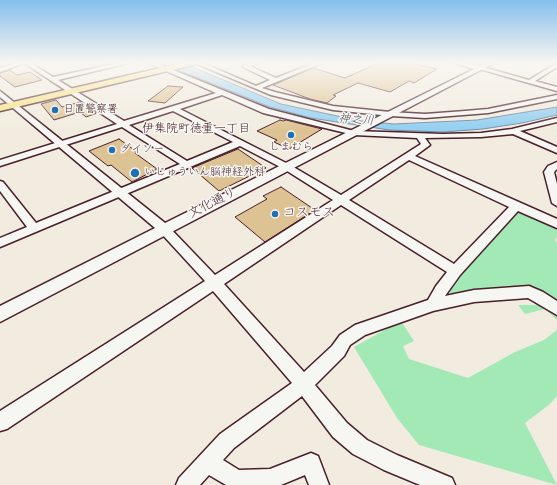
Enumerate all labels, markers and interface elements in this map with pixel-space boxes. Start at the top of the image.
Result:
place label: 日置警察署 [63,103,118,117]
marker: 日置警察署 [50,105,60,115]
water label: 神之川 [338,113,374,129]
district label: 伊集院町徳重一丁目 [142,123,250,137]
marker: しまむら [286,130,296,140]
place label: しまむら [269,141,313,155]
place label: ダイソー [120,143,164,157]
marker: ダイソー [107,145,117,155]
place label: いじゅういん脳神経外科 [144,166,265,180]
marker: いじゅういん脳神経外科 [129,167,141,179]
street label: 文化通り [186,185,240,223]
place label: コスモス [283,206,335,222]
marker: コスモス [270,209,280,219]

